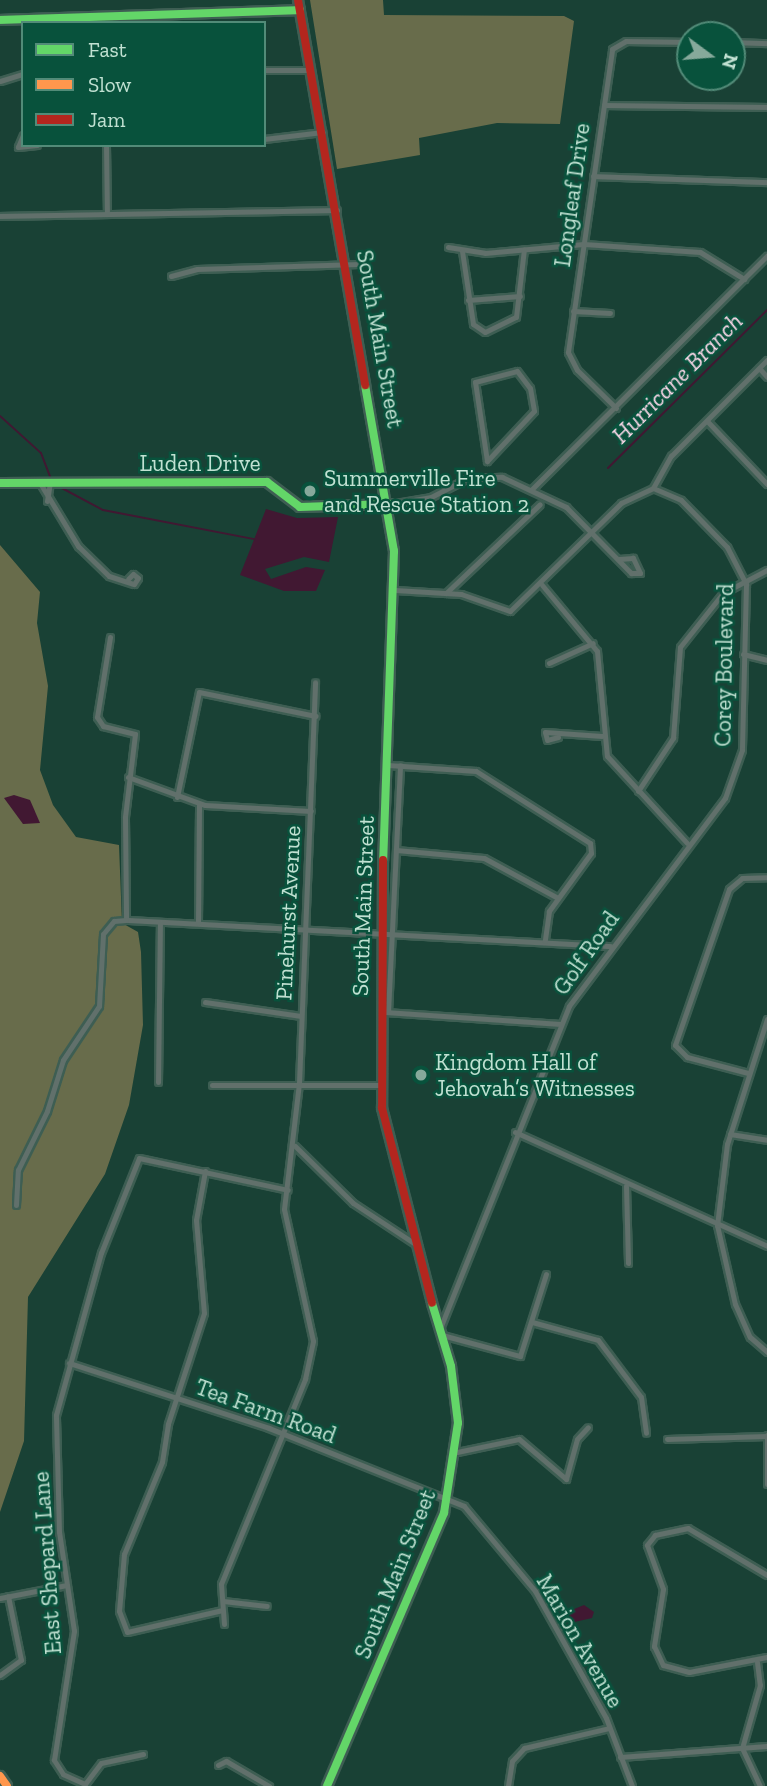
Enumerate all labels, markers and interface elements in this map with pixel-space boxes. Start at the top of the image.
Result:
legend [21,21,266,147]
north arrow [676,21,746,91]
text: Fast [88,37,127,62]
text: N [717,51,743,71]
text: Slow [88,72,131,97]
text: Jam [88,107,125,132]
street label: Longleaf Drive [548,121,596,269]
street label: South Main Street [351,248,409,430]
water label: Hurricane Branch [606,307,748,449]
street label: Luden Drive [139,449,261,477]
place label: Summerville Fire and Rescue Station 2 [324,464,529,518]
marker: Summerville Fire and Rescue Station 2 [302,483,318,499]
street label: Corey Boulevard [709,583,739,747]
street label: South Main Street [346,815,380,997]
street label: Pinehurst Avenue [270,825,306,1001]
street label: Golf Road [547,906,625,1000]
place label: Kingdom Hall of Jehovah’s Witnesses [435,1048,635,1102]
marker: Kingdom Hall of Jehovah’s Witnesses [413,1067,429,1083]
street label: Tea Farm Road [192,1373,340,1449]
street label: East Shepard Lane [27,1471,67,1655]
street label: South Main Street [348,1485,442,1663]
street label: Marion Avenue [530,1569,630,1713]

